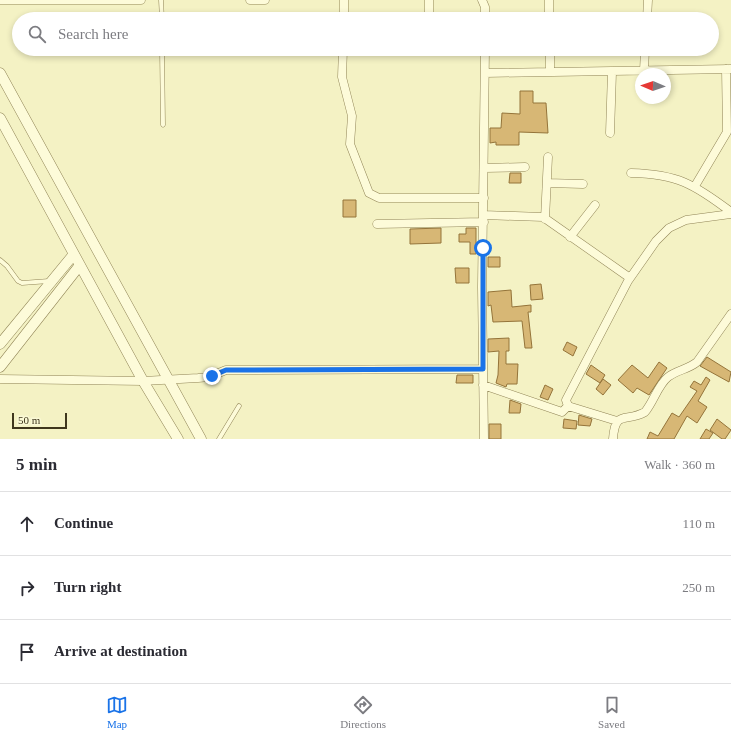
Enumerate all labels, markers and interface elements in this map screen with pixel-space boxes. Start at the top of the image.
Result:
search box [12,12,719,56]
icon: search [26,23,48,45]
text: Search here [58,26,128,42]
north arrow [635,68,671,104]
route start [474,239,492,257]
route end [203,367,221,385]
scale bar [12,411,67,430]
text: 50 m [18,414,40,426]
text: 5 min [16,455,57,474]
text: Walk · 360 m [644,457,715,472]
icon: ahead [16,513,38,535]
text: Continue [54,515,113,531]
text: 110 m [683,516,715,531]
icon: right [16,577,38,599]
text: Turn right [54,579,121,595]
text: 250 m [682,580,715,595]
icon: arrive [16,641,38,663]
text: Arrive at destination [54,643,187,659]
tab: Map [106,694,128,730]
tab: Directions [340,694,386,730]
tab: Saved [598,694,625,730]

